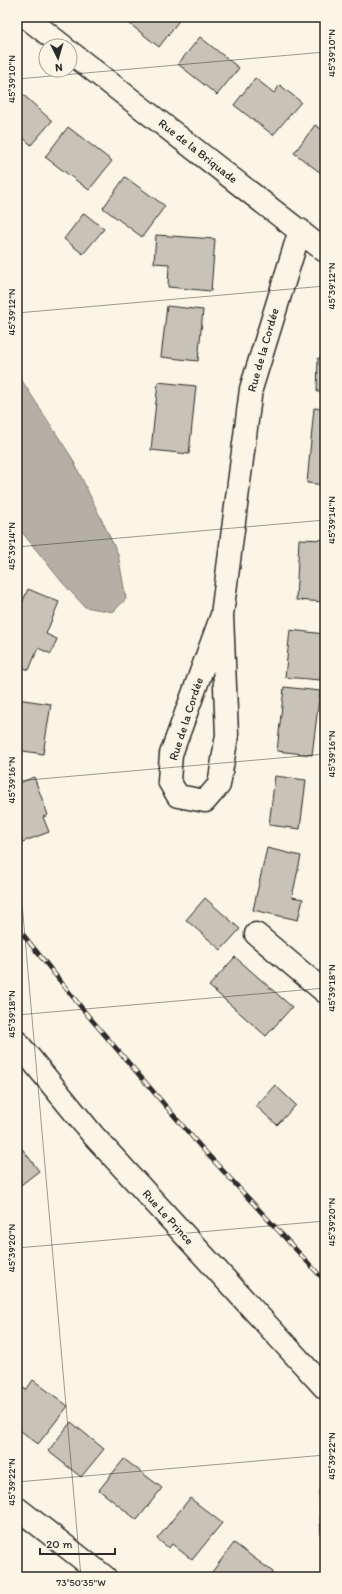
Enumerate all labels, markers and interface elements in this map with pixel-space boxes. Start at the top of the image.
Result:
text: 45°39'10"N [325,29,338,77]
north arrow [38,38,78,78]
text: 45°39'10"N [5,55,18,103]
text: N [55,61,63,74]
street label: Rue de la Briquade [156,116,241,186]
text: 45°39'12"N [325,262,338,310]
text: 45°39'12"N [5,288,18,336]
street label: Rue de la Cordée [244,306,282,393]
text: 45°39'14"N [325,496,338,544]
text: 45°39'14"N [5,522,18,570]
street label: Rue de la Cordée [166,676,206,762]
text: 45°39'16"N [325,730,338,778]
text: 45°39'16"N [5,756,18,804]
text: 45°39'18"N [325,964,338,1012]
text: 45°39'18"N [5,990,18,1038]
street label: Rue Le Prince [140,1187,197,1248]
text: 45°39'20"N [325,1197,338,1246]
text: 45°39'20"N [5,1223,18,1272]
text: 45°39'22"N [325,1432,338,1480]
text: 45°39'22"N [5,1458,18,1506]
scale bar [40,1530,115,1556]
text: 20 m [46,1537,73,1551]
text: 73°50'35"W [56,1576,106,1589]

